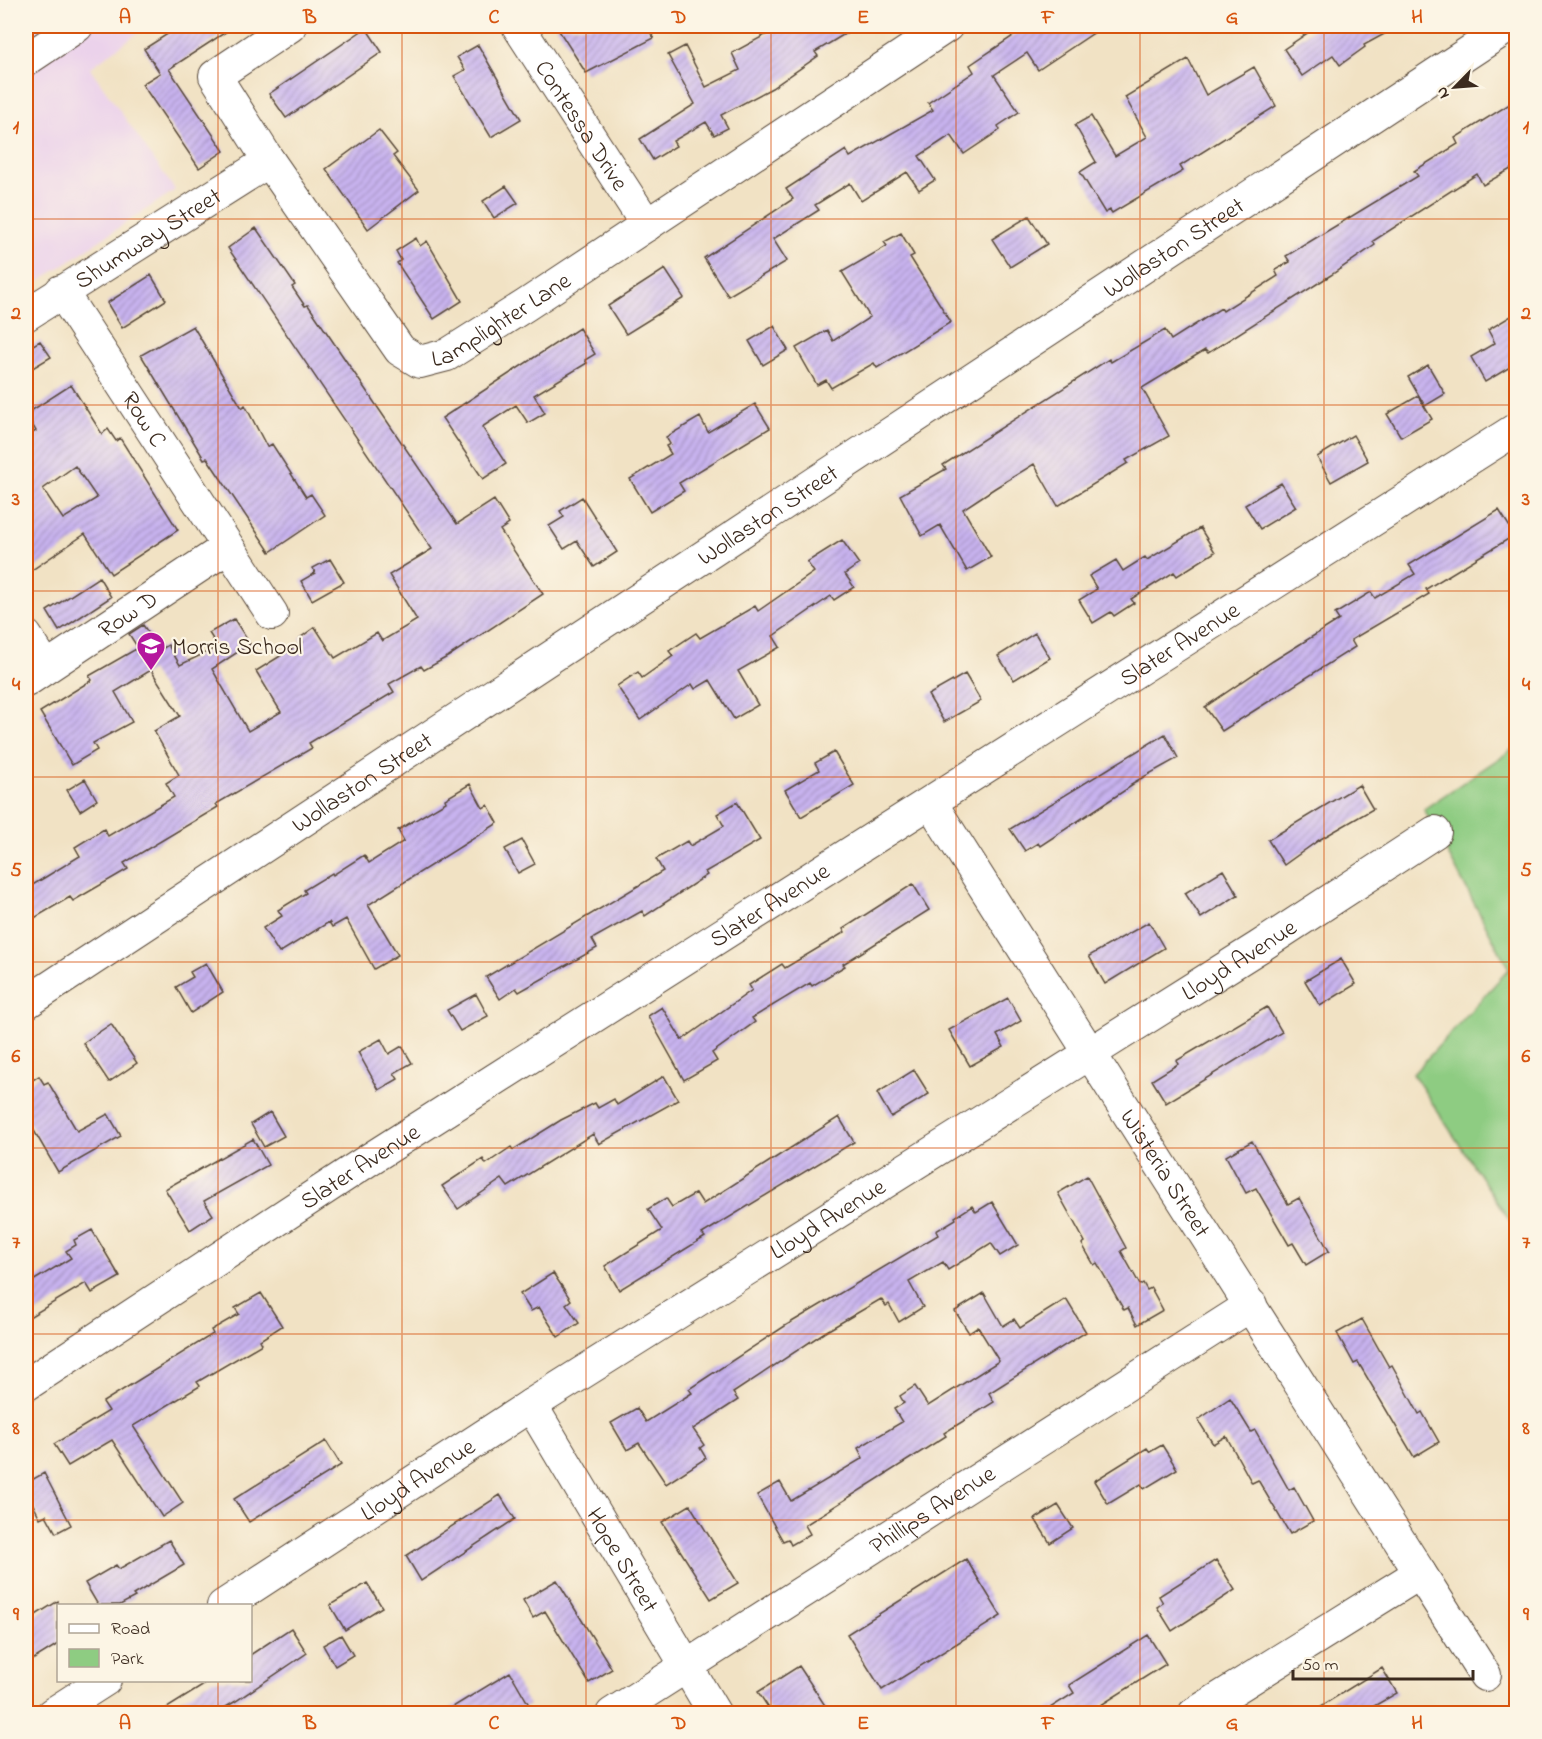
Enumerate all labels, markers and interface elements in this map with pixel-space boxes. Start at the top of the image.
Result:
text: A [119,4,131,33]
text: B [302,4,317,33]
text: C [489,4,500,33]
text: D [671,4,686,33]
text: E [857,4,869,33]
text: F [1041,4,1055,33]
text: G [1226,4,1239,33]
text: H [1411,4,1423,33]
street label: Contessa Drive [525,54,636,199]
north arrow [1425,57,1485,117]
text: N [1430,82,1456,102]
text: 1 [13,114,20,143]
text: 1 [1523,114,1530,143]
street label: Shumway Street [69,180,229,300]
street label: Wollaston Street [1097,190,1252,309]
street label: Lamplighter Lane [428,265,579,378]
text: 2 [10,300,21,329]
text: 2 [1520,300,1531,329]
street label: Row C [111,385,174,455]
street label: Wollaston Street [691,457,846,576]
text: 3 [11,486,20,515]
text: 3 [1521,486,1530,515]
street label: Row D [92,583,166,648]
street label: Slater Avenue [1114,594,1248,697]
school or university icon: Morris School [135,630,167,672]
place label: Morris School [172,631,302,666]
text: 4 [12,671,21,700]
text: 4 [1522,671,1531,700]
street label: Wollaston Street [286,725,441,843]
street label: Slater Avenue [704,855,838,958]
text: 5 [10,857,22,886]
text: 5 [1520,857,1532,886]
street label: Lloyd Avenue [1175,912,1305,1011]
text: 6 [12,1043,21,1072]
text: 6 [1522,1043,1531,1072]
street label: Wisteria Street [1110,1103,1218,1245]
street label: Slater Avenue [294,1116,428,1220]
street label: Lloyd Avenue [764,1171,894,1270]
text: 7 [12,1229,21,1258]
text: 7 [1522,1229,1531,1258]
text: 8 [11,1415,20,1444]
text: 8 [1521,1415,1530,1444]
street label: Lloyd Avenue [354,1431,483,1532]
street label: Phillips Avenue [863,1458,1004,1565]
street label: Hope Street [576,1502,666,1620]
text: 9 [12,1601,20,1630]
text: 9 [1522,1601,1530,1630]
legend [57,1604,252,1682]
text: Road [111,1617,150,1643]
scale bar [1293,1643,1473,1681]
text: Park [111,1647,144,1673]
text: 50 m [1302,1653,1339,1679]
text: A [119,1710,131,1739]
text: B [302,1710,317,1739]
text: C [489,1710,500,1739]
text: D [671,1710,686,1739]
text: E [857,1710,869,1739]
text: F [1041,1710,1055,1739]
text: G [1226,1710,1239,1739]
text: H [1411,1710,1423,1739]

